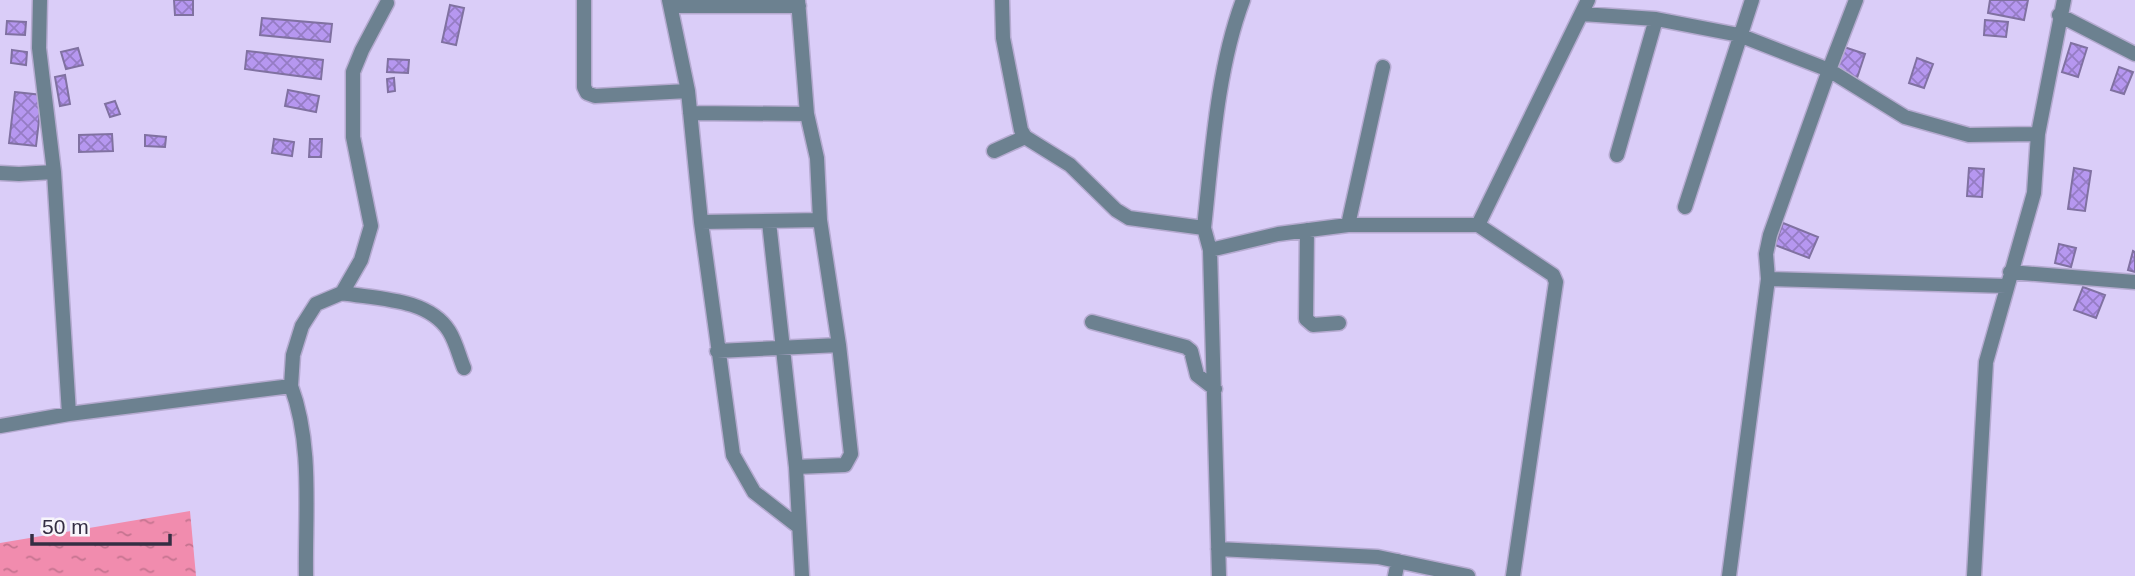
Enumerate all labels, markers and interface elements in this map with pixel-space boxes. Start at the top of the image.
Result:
scale bar [32,503,170,546]
text: 50 m [42,515,89,538]

